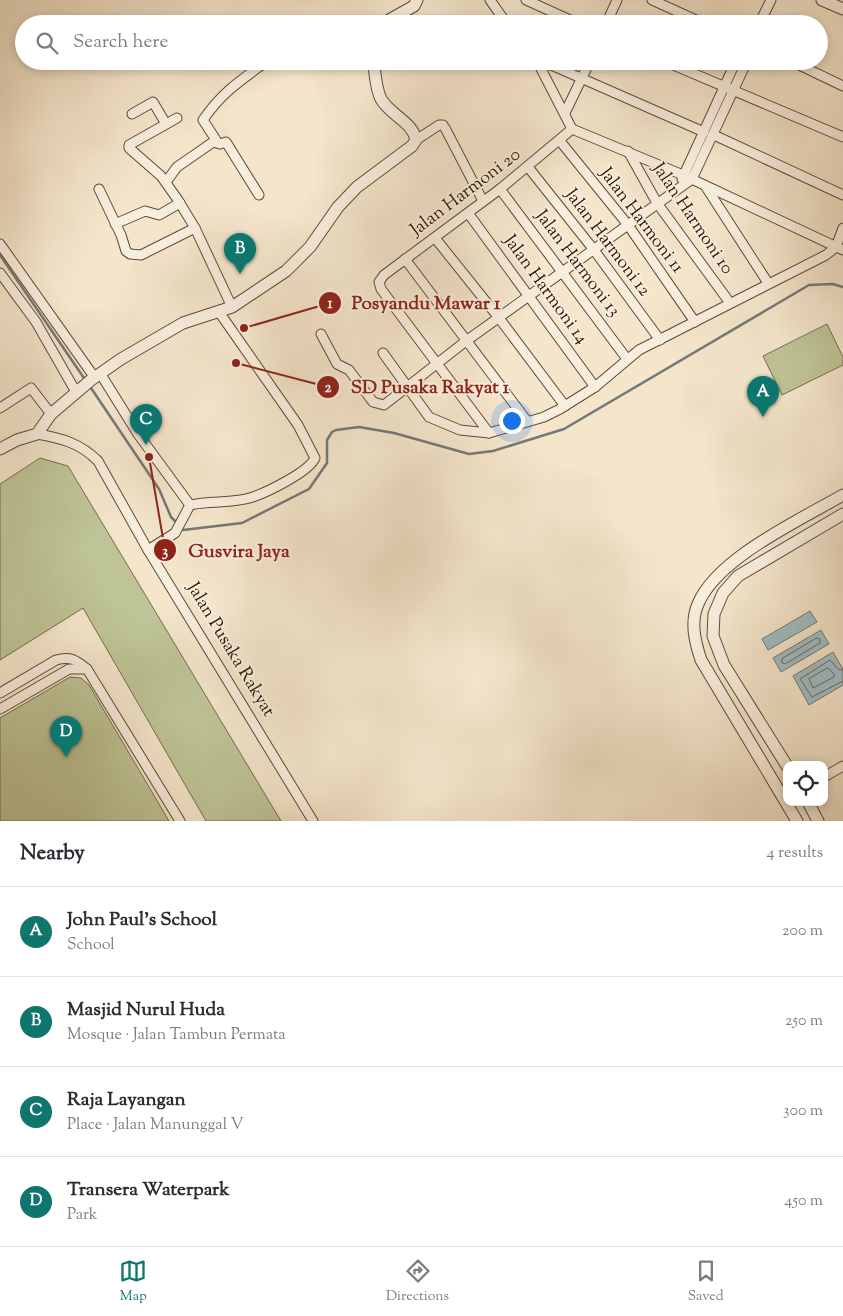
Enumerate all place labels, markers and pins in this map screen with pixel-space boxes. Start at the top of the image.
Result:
pin: B [224,233,256,274]
callout: Posyandu Mawar 1 [317,286,511,320]
callout: SD Pusaka Rakyat 1 [315,370,519,404]
pin: A [747,376,779,417]
pin: C [130,404,162,445]
callout: Gusvira Jaya [153,533,299,567]
pin: D [50,716,82,757]

